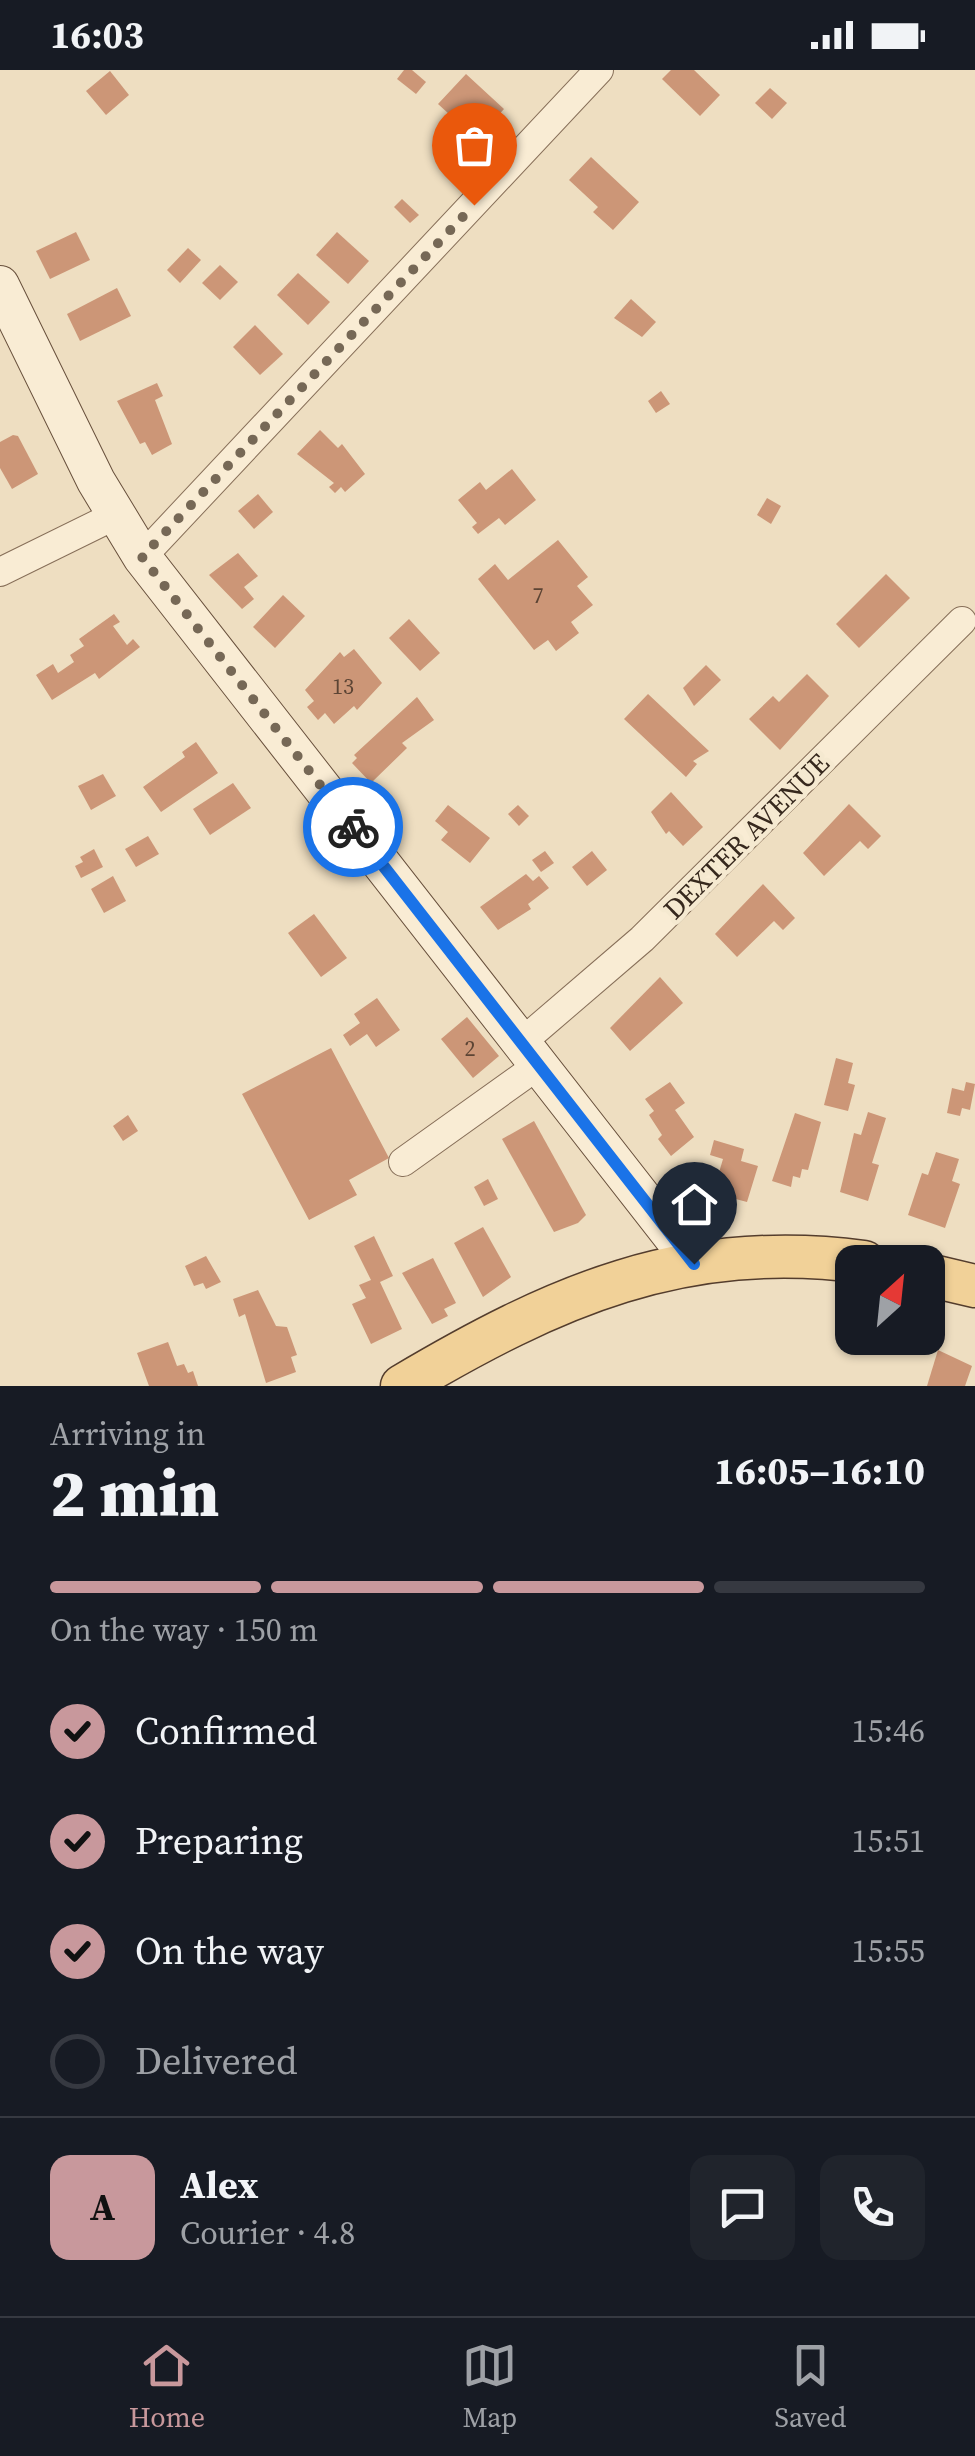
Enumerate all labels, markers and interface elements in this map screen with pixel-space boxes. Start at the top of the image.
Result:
text: 16:03 [50,9,144,61]
pin [432,103,517,206]
icon: bag [447,118,502,173]
house number: 7 [532,580,544,610]
house number: 13 [332,671,354,701]
street label: DEXTER AVENUE [655,745,837,927]
courier [303,777,403,877]
icon: bike [326,800,381,855]
house number: 2 [464,1033,476,1063]
pin [652,1162,737,1265]
icon: home [667,1177,722,1232]
north arrow [835,1245,945,1355]
map controls [835,1245,945,1355]
text: Arriving in [50,1412,205,1456]
text: 16:05–16:10 [714,1445,925,1497]
text: 2 min [50,1449,220,1538]
text: On the way · 150 m [50,1608,318,1652]
icon: check [50,1704,105,1759]
text: Confirmed [135,1705,317,1757]
text: 15:46 [851,1709,925,1753]
icon: check [50,1814,105,1869]
text: Preparing [135,1815,303,1867]
text: 15:51 [851,1819,925,1863]
icon: check [50,1924,105,1979]
text: On the way [135,1925,324,1977]
text: 15:55 [851,1929,925,1973]
text: Delivered [135,2035,298,2087]
button: chat [690,2155,795,2260]
button: phone [820,2155,925,2260]
text: Alex [180,2159,258,2211]
text: A [90,2181,115,2233]
text: Courier · 4.8 [180,2211,355,2255]
tab: Home [129,2338,205,2436]
tab: Map [462,2338,517,2436]
tab: Saved [775,2338,846,2436]

